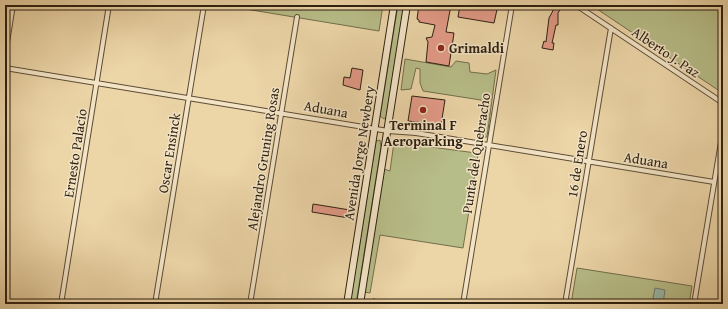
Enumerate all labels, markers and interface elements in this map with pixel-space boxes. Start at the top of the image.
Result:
street label: Alberto J. Paz [628,22,704,82]
place label: Grimaldi [449,38,505,58]
marker: Grimaldi [436,43,446,53]
street label: Avenida Jorge Newbery [338,84,380,222]
street label: Alejandro Gruning Rosas [242,86,284,232]
street label: Punta del Quebracho [457,91,495,215]
street label: Aduana [302,95,350,123]
marker: Terminal F Aeroparking [418,105,428,115]
street label: Ernesto Palacio [58,107,92,199]
street label: Oscar Ensinck [153,110,185,195]
place label: Terminal F Aeroparking [383,115,463,151]
street label: 16 de Enero [562,129,592,199]
street label: Aduana [622,147,670,173]

